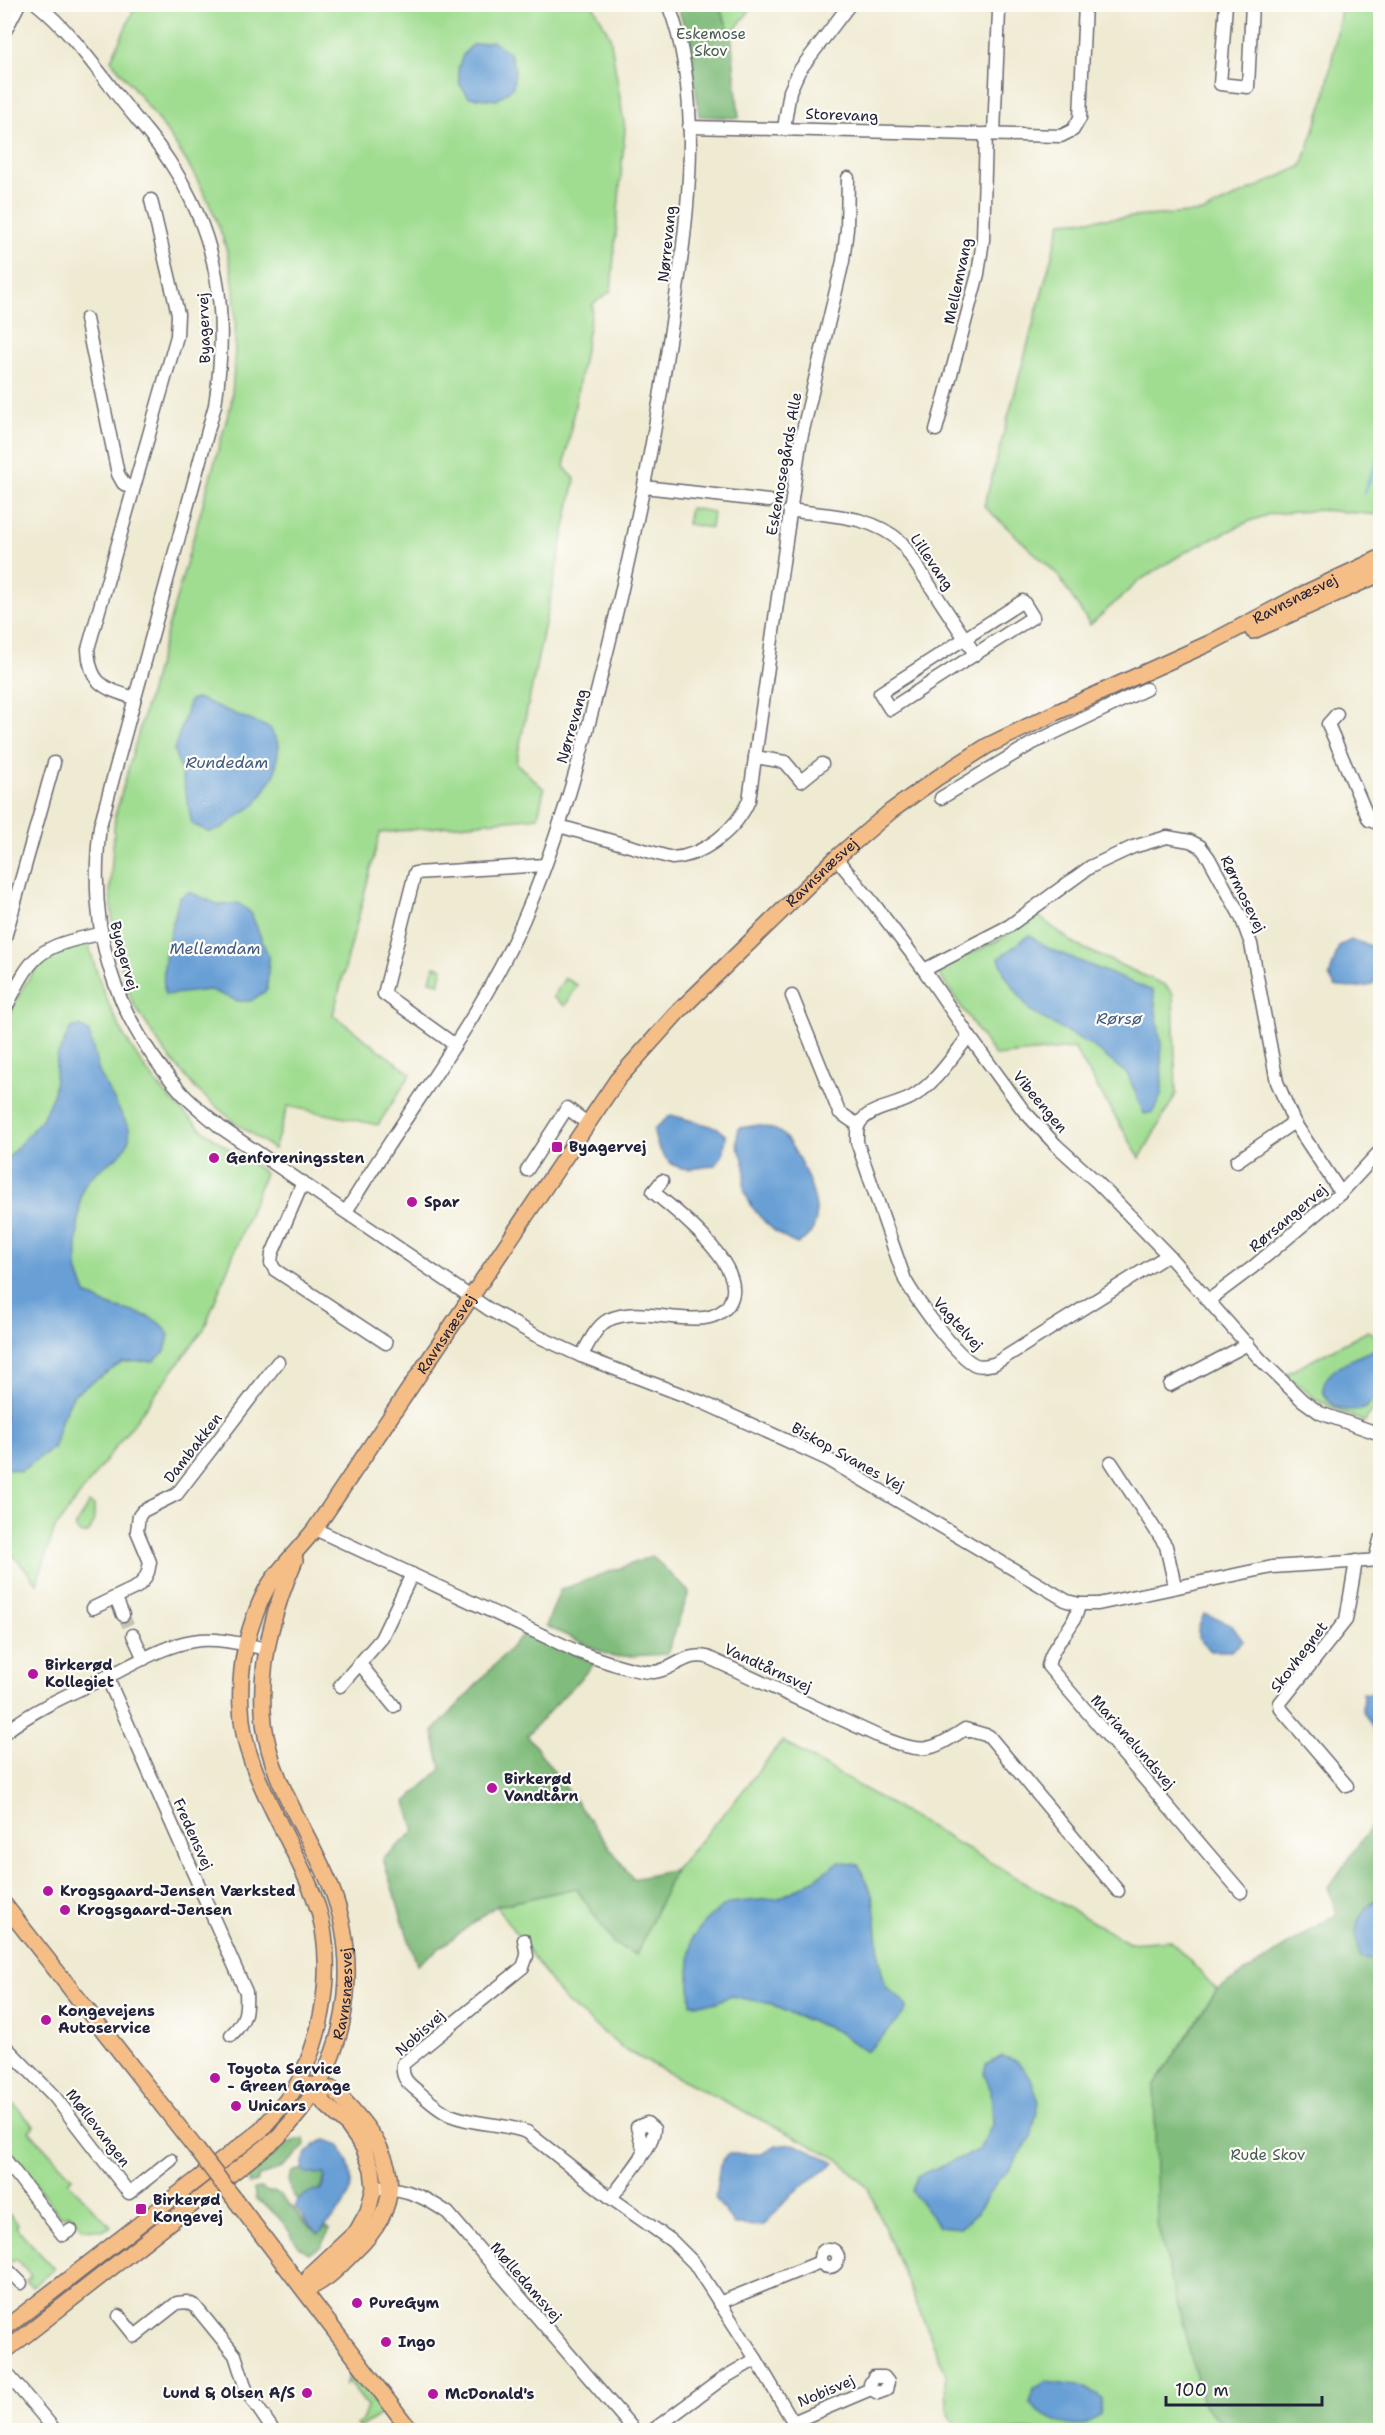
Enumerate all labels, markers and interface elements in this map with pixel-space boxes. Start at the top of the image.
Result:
park label: Eskemose Skov [676,24,746,61]
street label: Storevang [805,104,879,126]
street label: Nørrevang [653,205,681,283]
street label: Mellemvang [939,236,977,326]
street label: Byagervej [193,292,215,364]
street label: Eskemosegårds Alle [762,391,806,537]
street label: Lillevang [906,530,958,594]
street label: Ravnsnæsvej [1249,569,1341,629]
street label: Nørrevang [552,686,592,766]
water label: Rundedam [186,752,268,773]
street label: Ravnsnæsvej [781,833,862,912]
street label: Rørmosevej [1216,852,1270,936]
street label: Byagervej [105,919,143,993]
water label: Mellemdam [169,938,261,959]
water label: Rørsø [1096,1008,1143,1029]
street label: Vibeengen [1008,1067,1072,1137]
place label: Byagervej [569,1137,646,1157]
marker: Byagervej [550,1140,564,1154]
place label: Genforeningssten [226,1148,365,1168]
marker: Genforeningssten [207,1151,221,1165]
street label: Rørsangervej [1245,1179,1331,1257]
place label: Spar [424,1192,460,1212]
marker: Spar [405,1195,419,1209]
street label: Ravnsnæsvej [412,1290,480,1378]
street label: Vagtelvej [929,1293,987,1355]
street label: Dambakken [159,1409,227,1487]
street label: Biskop Svanes Vej [788,1418,908,1496]
street label: Skovhegnet [1266,1618,1332,1696]
street label: Vandtårnsvej [721,1639,815,1697]
place label: Birkerød Kollegiet [45,1655,114,1692]
marker: Birkerød Kollegiet [26,1667,40,1681]
street label: Marianelundsvej [1086,1690,1180,1794]
place label: Birkerød Vandtårn [504,1769,579,1806]
marker: Birkerød Vandtårn [485,1781,499,1795]
street label: Fredensvej [168,1795,218,1873]
place label: Krogsgaard-Jensen Værksted [60,1881,295,1901]
marker: Krogsgaard-Jensen Værksted [41,1884,55,1898]
place label: Krogsgaard-Jensen [77,1900,232,1920]
marker: Krogsgaard-Jensen [58,1903,72,1917]
street label: Ravnsnæsvej [328,1947,357,2042]
place label: Kongevejens Autoservice [58,2001,155,2038]
street label: Nobisvej [391,2005,449,2061]
marker: Kongevejens Autoservice [39,2013,53,2027]
place label: Toyota Service - Green Garage [227,2059,351,2096]
marker: Toyota Service - Green Garage [208,2071,222,2085]
street label: Møllevangen [61,2085,135,2171]
place label: Unicars [248,2096,306,2116]
marker: Unicars [229,2099,243,2113]
park label: Rude Skov [1231,2145,1305,2165]
place label: Birkerød Kongevej [153,2190,223,2227]
marker: Birkerød Kongevej [134,2202,148,2216]
street label: Mølledamsvej [486,2238,566,2326]
place label: PureGym [369,2293,439,2313]
marker: PureGym [350,2296,364,2310]
place label: Ingo [398,2332,436,2352]
marker: Ingo [379,2335,393,2349]
scale bar [1166,2369,1322,2407]
street label: Nobisvej [794,2370,858,2412]
text: 100 m [1175,2378,1229,2402]
place label: Lund & Olsen A/S [163,2383,295,2403]
place label: McDonald's [445,2384,535,2404]
marker: Lund & Olsen A/S [300,2386,314,2400]
marker: McDonald's [426,2387,440,2401]

